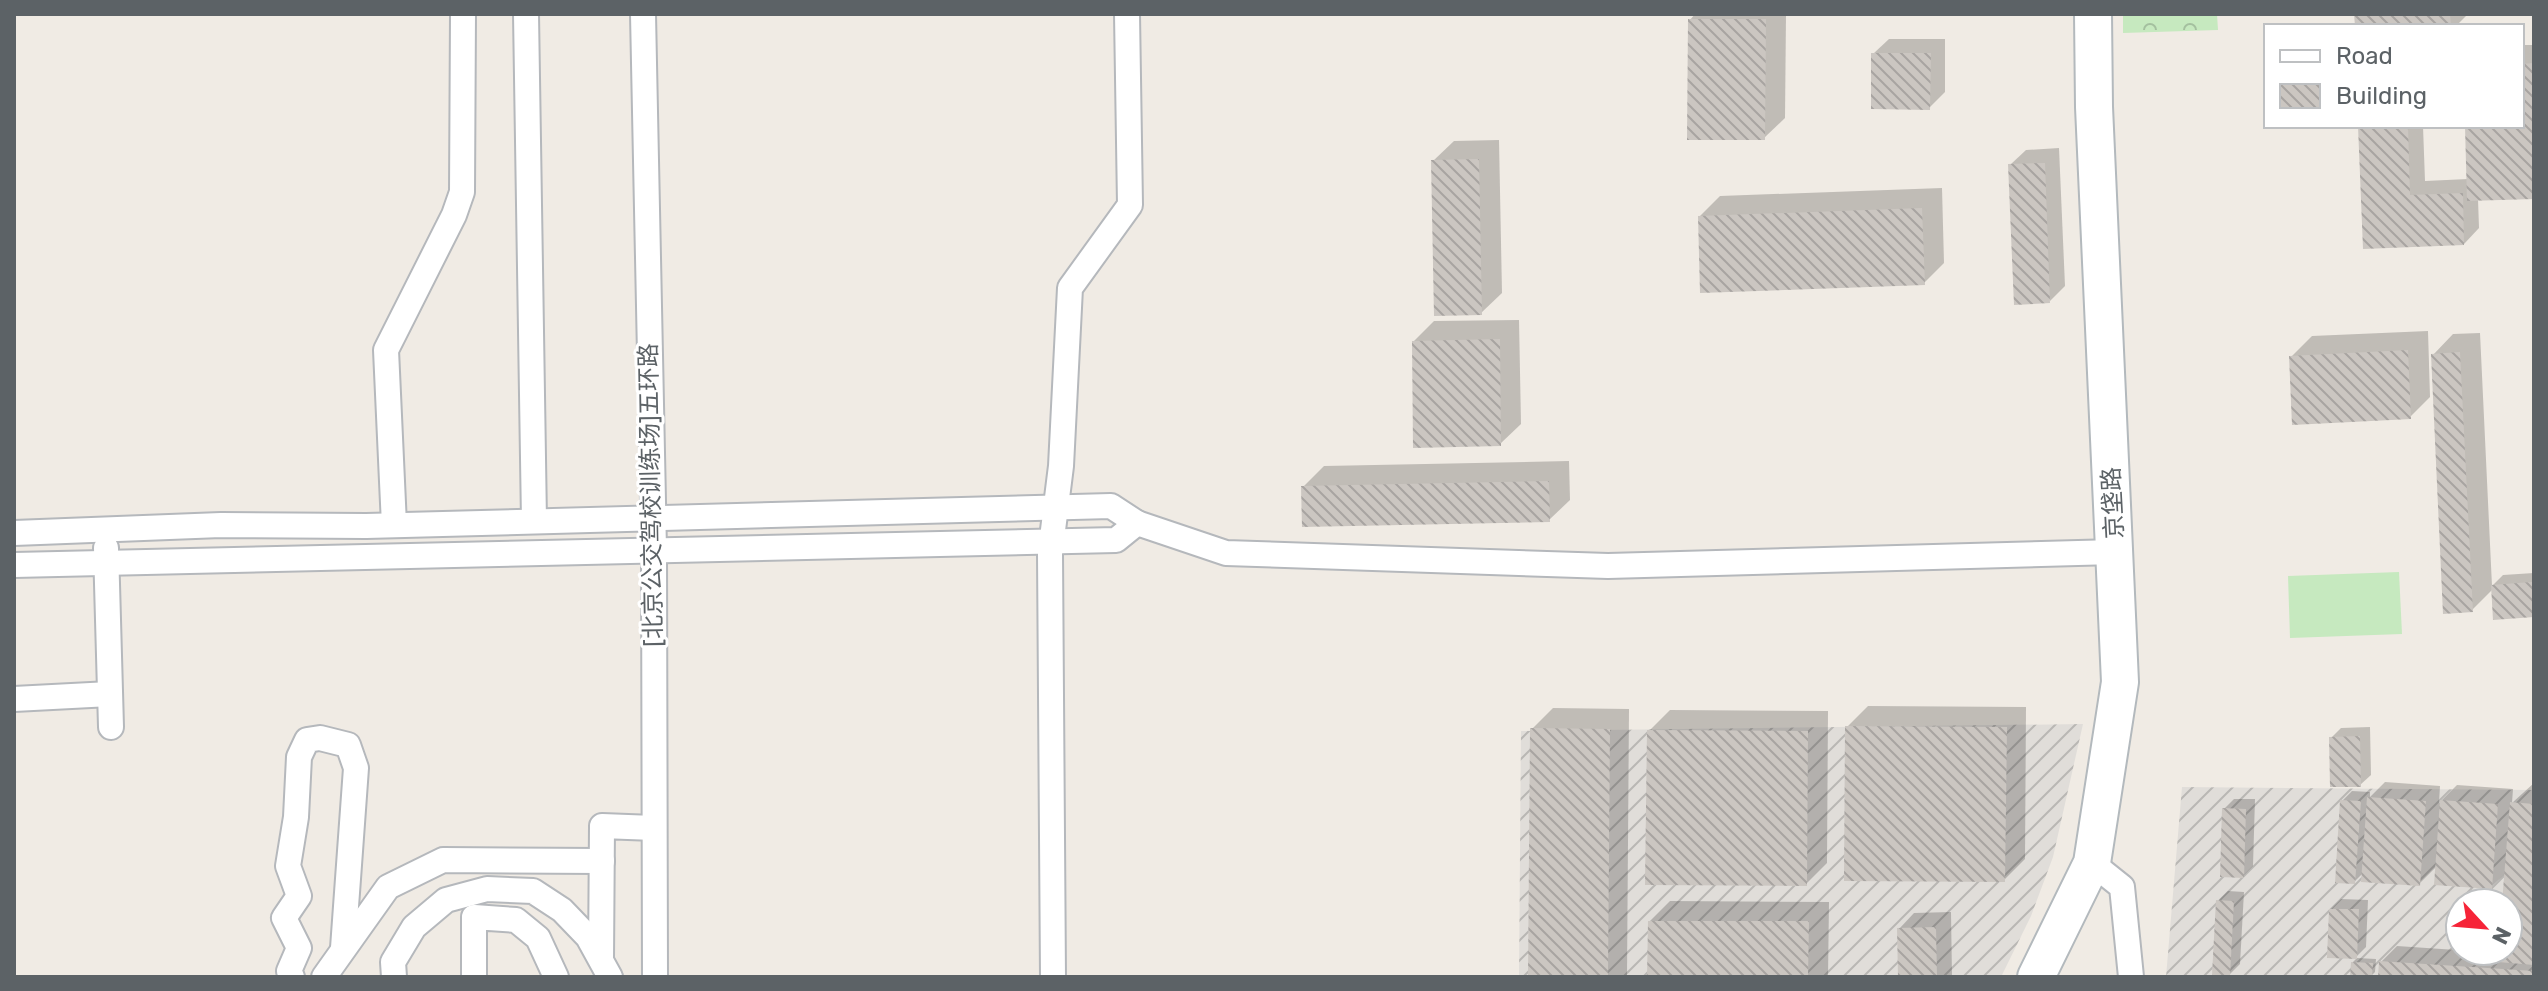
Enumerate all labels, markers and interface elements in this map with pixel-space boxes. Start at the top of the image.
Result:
legend [2264,24,2524,128]
text: Road [2336,42,2393,70]
text: Building [2336,82,2427,110]
street label: [北京公交驾校训练场]五环路 [634,343,668,647]
street label: 京垡路 [2097,466,2129,540]
north arrow [2444,887,2524,967]
text: N [2486,923,2517,949]

